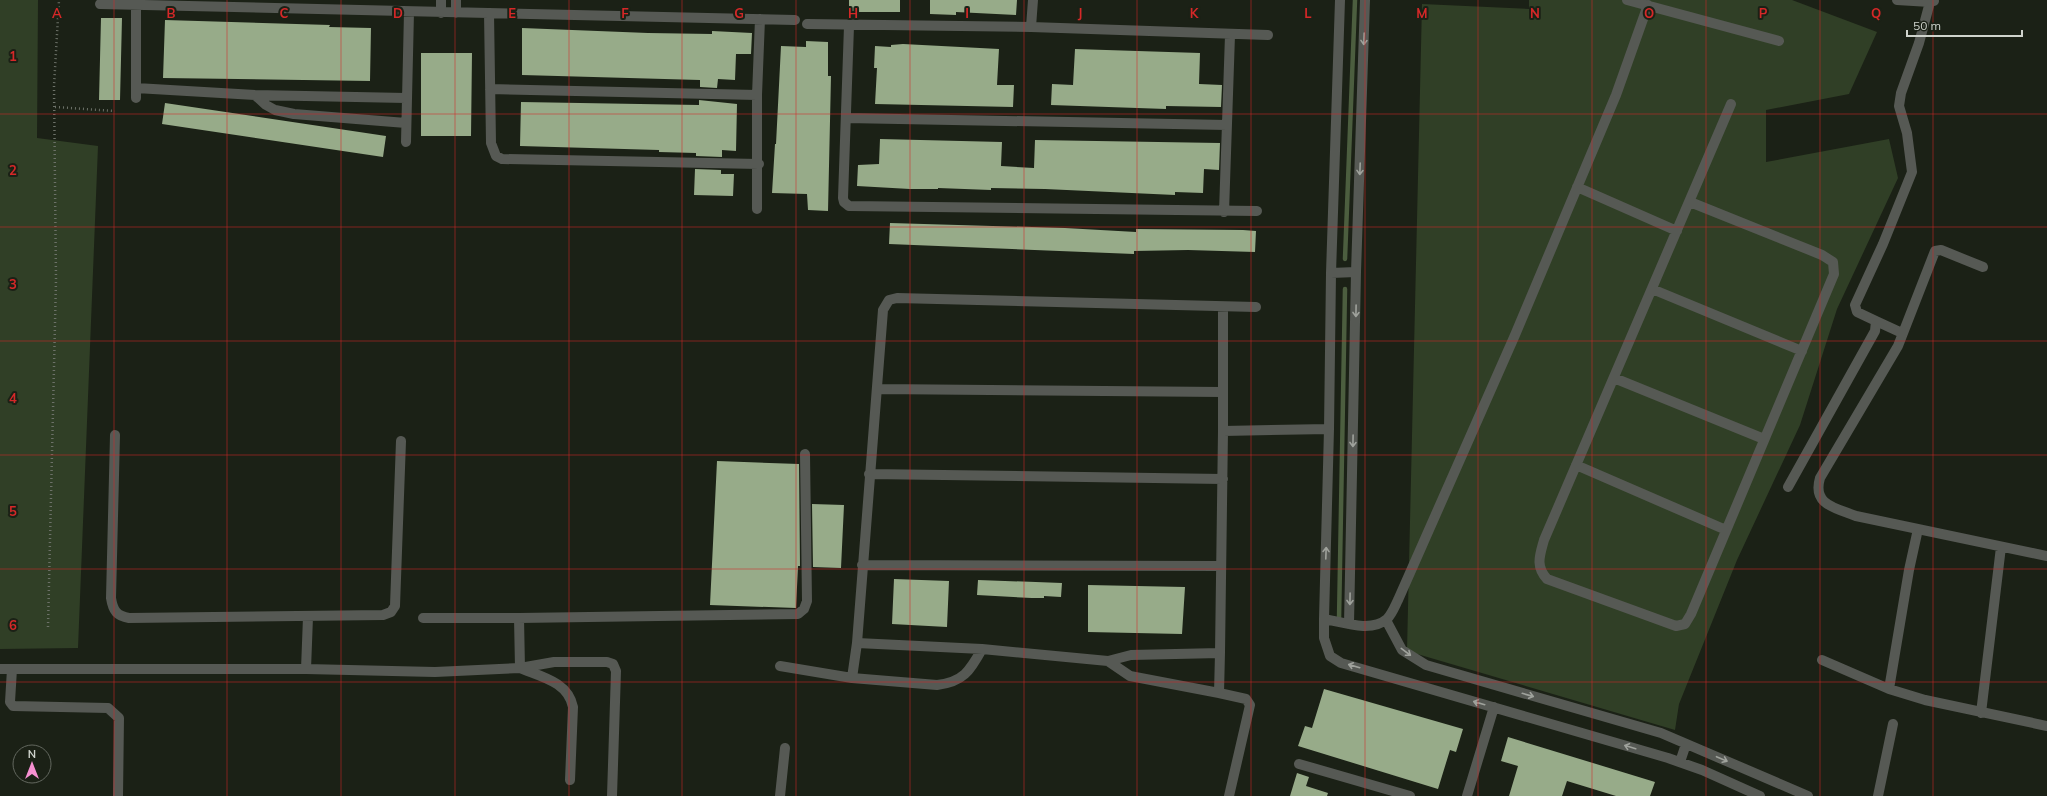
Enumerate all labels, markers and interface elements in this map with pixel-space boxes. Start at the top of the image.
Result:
text: A [52,5,62,21]
text: B [167,5,176,21]
text: C [280,5,289,21]
text: D [393,5,403,21]
text: E [508,5,516,21]
text: F [621,5,629,21]
text: G [734,5,744,21]
text: H [848,5,858,21]
text: I [965,5,969,21]
text: J [1078,5,1082,21]
text: K [1190,5,1200,21]
text: L [1304,5,1312,21]
text: M [1416,5,1428,21]
text: N [1530,5,1540,21]
text: O [1644,5,1654,21]
text: P [1759,5,1768,21]
text: Q [1871,5,1881,21]
scale bar [1907,12,2022,38]
text: 50 m [1913,18,1941,33]
one-way arrow [1360,32,1368,45]
text: 1 [9,48,17,64]
text: 2 [9,162,17,178]
one-way arrow [1356,162,1364,175]
text: 3 [9,276,17,292]
one-way arrow [1352,304,1359,317]
text: 4 [9,390,17,406]
one-way arrow [1349,434,1357,447]
text: 5 [9,503,17,519]
one-way arrow [1322,547,1330,560]
one-way arrow [1346,592,1353,605]
text: 6 [9,617,17,633]
one-way arrow [1401,648,1412,657]
one-way arrow [1348,662,1361,669]
one-way arrow [1521,692,1534,699]
one-way arrow [1473,698,1486,706]
one-way arrow [1624,743,1637,750]
north arrow [12,744,52,784]
text: N [28,747,36,761]
one-way arrow [1716,756,1728,764]

